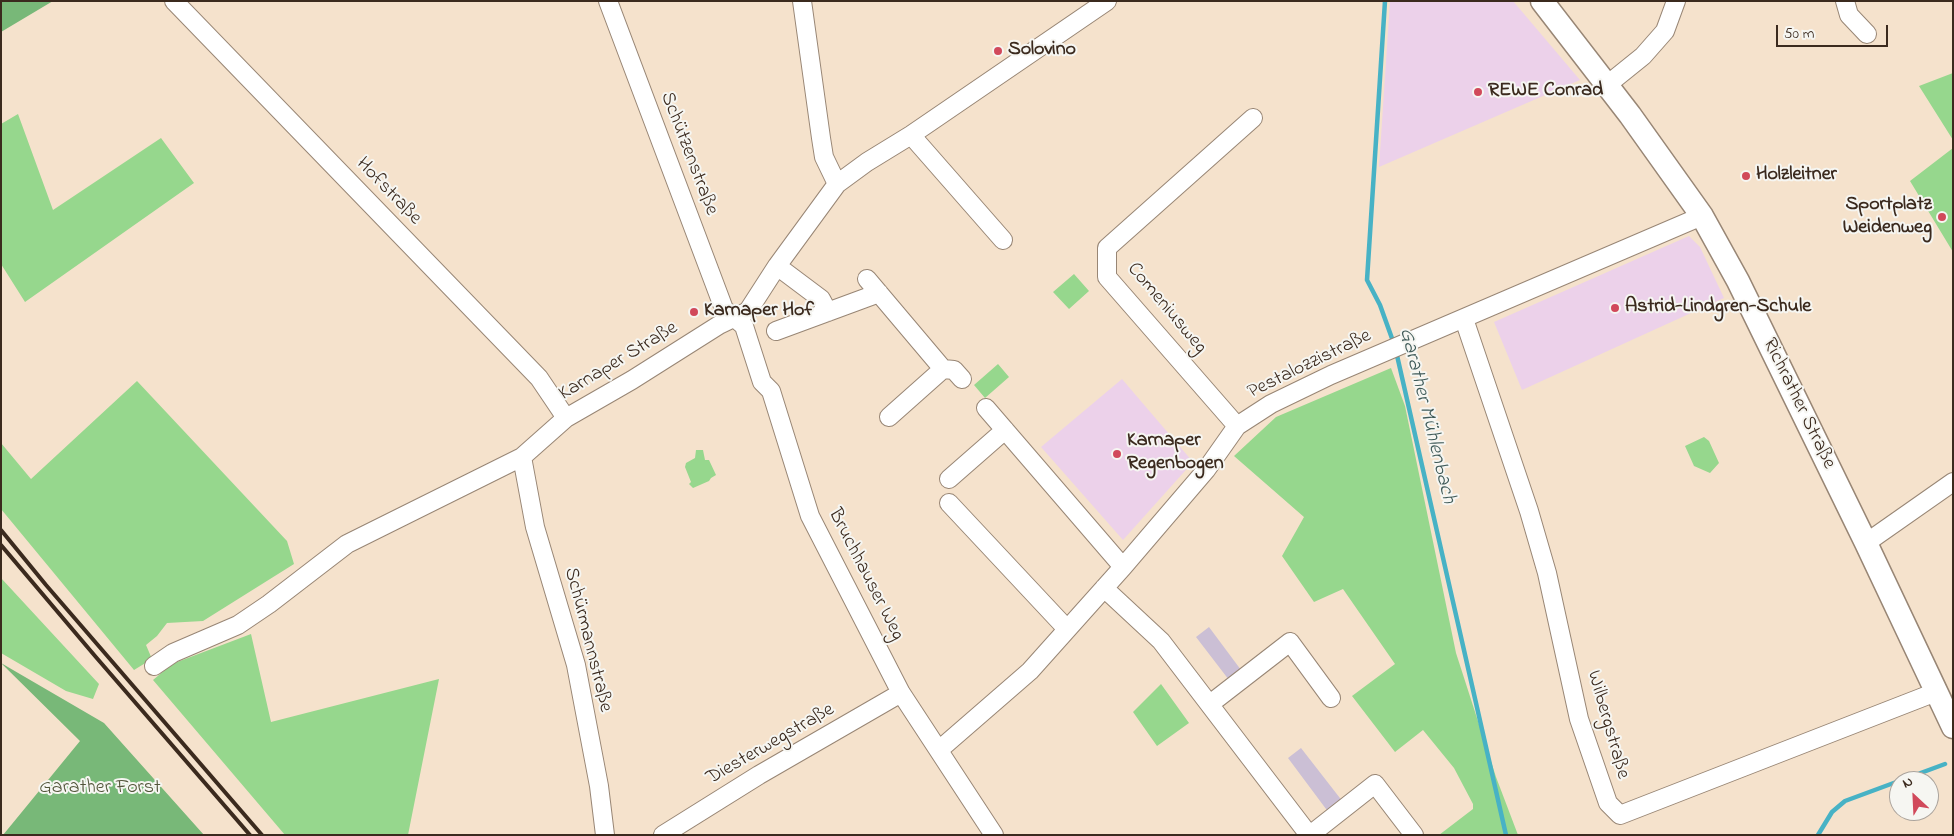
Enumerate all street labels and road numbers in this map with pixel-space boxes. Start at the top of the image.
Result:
street label: Schützenstraße [654,89,722,219]
street label: Hofstraße [350,153,426,231]
street label: Comeniusweg [1121,258,1211,360]
street label: Karnaper Straße [555,317,683,407]
street label: Pestalozzistraße [1244,325,1376,405]
street label: Richrather Straße [1756,335,1840,473]
street label: Bruchhauser Weg [821,505,909,645]
street label: Schürmannstraße [557,565,617,715]
street label: Wilbergstraße [1580,668,1634,782]
street label: Diesterwegstraße [703,699,839,791]

